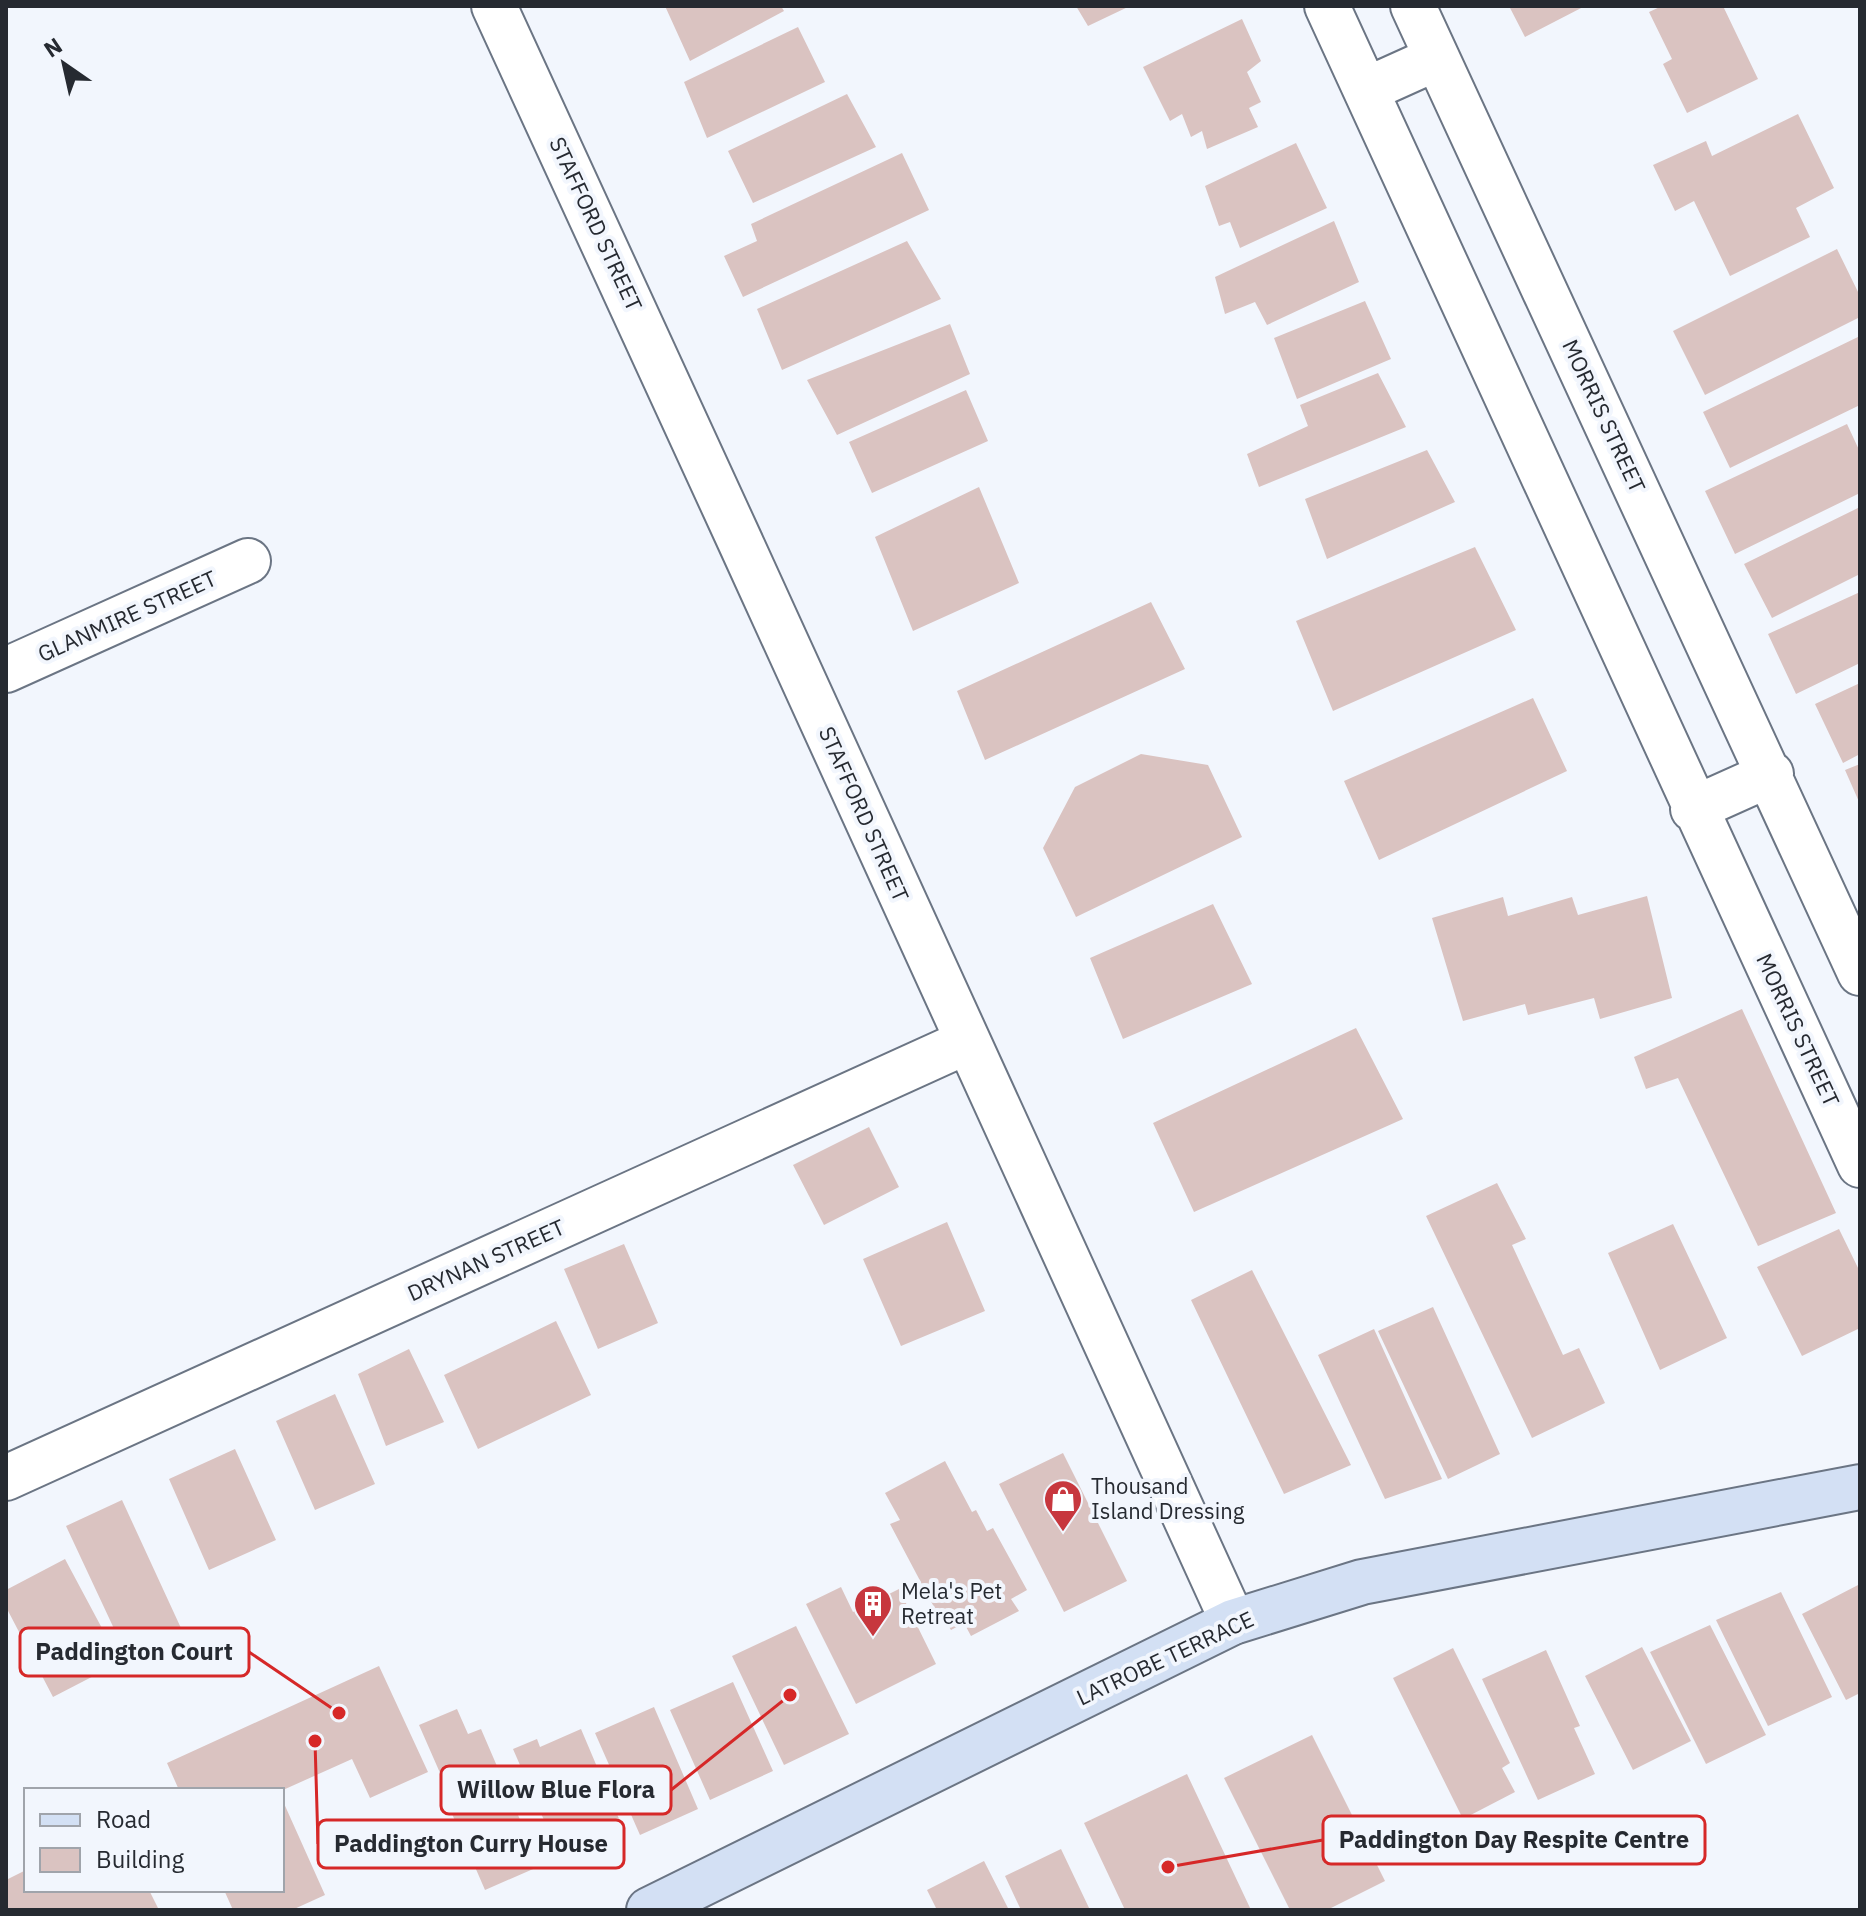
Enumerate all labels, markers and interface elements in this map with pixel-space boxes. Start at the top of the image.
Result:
north arrow [24,24,104,104]
text: N [38,31,67,63]
street label: STAFFORD STREET [543,132,650,316]
street label: MORRIS STREET [1556,335,1653,497]
street label: GLANMIRE STREET [33,563,221,668]
street label: STAFFORD STREET [813,722,916,906]
street label: MORRIS STREET [1750,949,1847,1111]
street label: DRYNAN STREET [403,1212,569,1307]
place label: Thousand Island Dressing [1091,1471,1245,1525]
shop icon: Thousand Island Dressing [1042,1478,1084,1533]
place label: Mela's Pet Retreat [901,1576,1002,1630]
building icon: Mela's Pet Retreat [852,1583,894,1638]
street label: LATROBE TERRACE [1071,1604,1258,1711]
callout: Paddington Court [20,1628,249,1676]
text: Paddington Court [35,1635,233,1667]
callout: Willow Blue Flora [441,1766,671,1814]
text: Willow Blue Flora [457,1773,655,1805]
legend [24,1788,284,1892]
text: Road [96,1803,151,1835]
callout: Paddington Day Respite Centre [1323,1816,1705,1864]
callout: Paddington Curry House [318,1820,624,1868]
text: Paddington Day Respite Centre [1339,1823,1689,1855]
text: Paddington Curry House [334,1827,608,1859]
text: Building [96,1843,184,1875]

